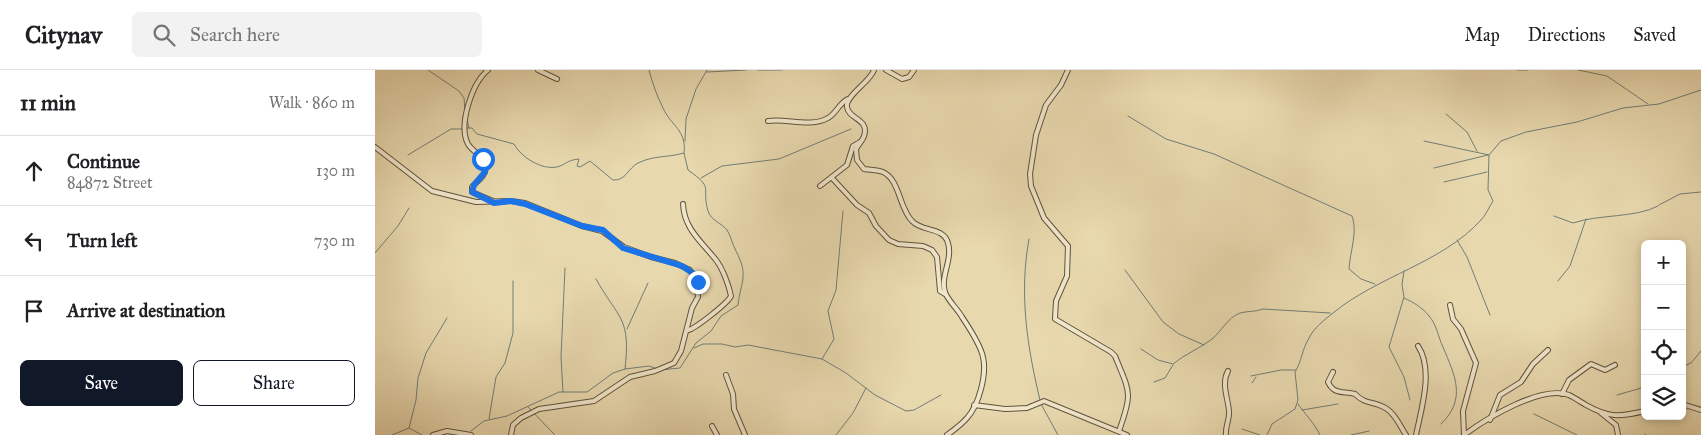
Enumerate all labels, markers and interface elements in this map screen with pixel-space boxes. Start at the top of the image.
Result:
search box [132,12,482,57]
text: Citynav [25,20,102,50]
icon: search [150,21,178,49]
text: Search here [190,23,280,46]
text: Map [1464,24,1500,46]
text: Directions [1528,24,1605,46]
text: Saved [1633,24,1676,46]
text: 11 min [20,90,76,116]
text: Walk · 860 m [269,93,355,112]
route start [472,148,495,171]
text: Continue [67,150,140,173]
icon: ahead [20,157,48,185]
text: 130 m [316,161,355,180]
text: 84872 Street [67,173,153,192]
icon: left [20,227,48,255]
text: Turn left [67,229,137,252]
text: 730 m [314,231,355,250]
map controls [1641,240,1686,420]
button: + [1641,240,1686,285]
route end [687,271,710,294]
button: − [1641,285,1686,330]
icon: arrive [20,297,48,325]
text: Arrive at destination [67,299,225,322]
button: locate [1641,330,1686,375]
button: Save [20,360,183,406]
button: Share [193,360,355,406]
button: layers [1641,375,1686,420]

